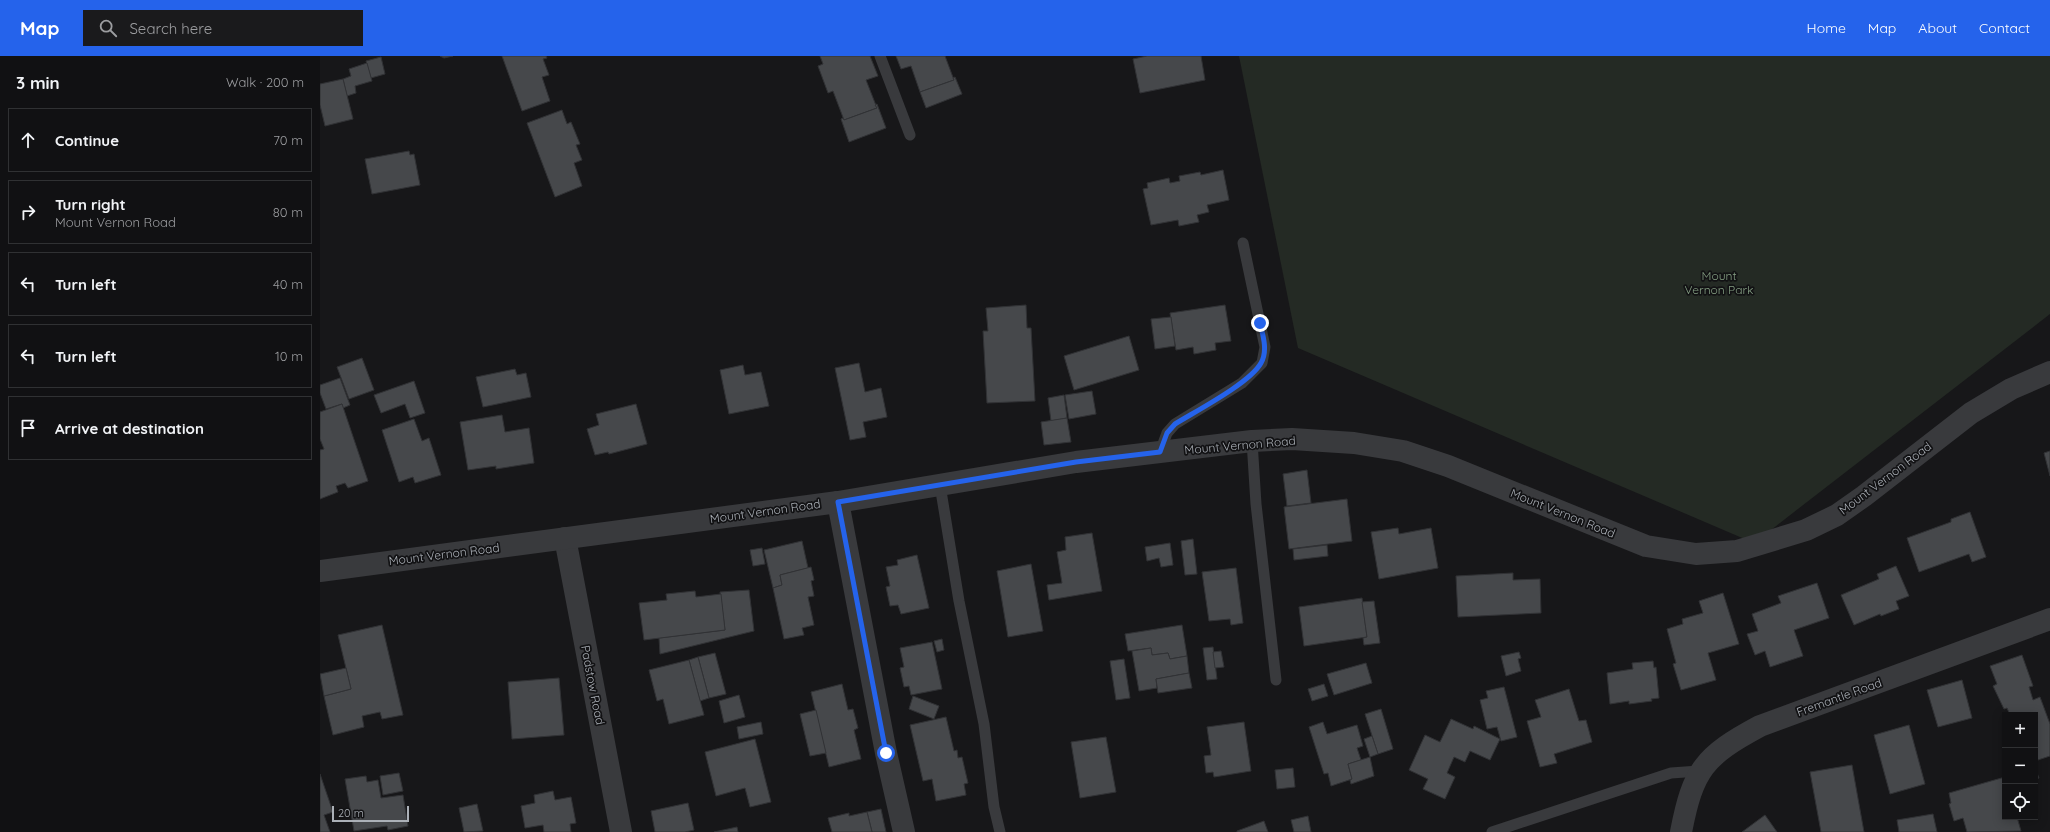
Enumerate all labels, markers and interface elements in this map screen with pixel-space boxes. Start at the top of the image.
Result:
search box [83,10,363,46]
text: Map [20,16,59,40]
icon: search [97,17,119,39]
text: Search here [129,19,212,38]
text: Home [1807,19,1846,37]
text: Map [1868,19,1896,37]
text: About [1918,19,1957,37]
text: Contact [1979,19,2030,37]
text: 3 min [16,72,60,93]
text: Walk · 200 m [226,74,304,90]
icon: ahead [17,129,39,151]
text: Continue [55,131,119,150]
text: 70 m [273,132,303,148]
text: Turn right [55,195,126,214]
icon: right [17,201,39,223]
text: 80 m [273,204,303,220]
text: Mount Vernon Road [55,214,176,230]
park label: Mount Vernon Park [1685,268,1753,297]
icon: left [17,273,39,295]
text: Turn left [55,275,117,294]
text: 40 m [273,276,303,292]
route end [1251,314,1269,332]
icon: left [17,345,39,367]
text: Turn left [55,347,117,366]
text: 10 m [275,348,303,364]
icon: arrive [17,417,39,439]
text: Arrive at destination [55,419,204,438]
street label: Mount Vernon Road [1184,433,1296,457]
street label: Mount Vernon Road [1836,438,1934,518]
street label: Mount Vernon Road [1508,485,1618,541]
street label: Mount Vernon Road [709,496,821,526]
street label: Mount Vernon Road [388,540,500,568]
street label: Padstow Road [578,644,608,726]
street label: Fremantle Road [1794,675,1884,719]
map controls [2002,712,2038,820]
button: + [2002,712,2038,748]
route start [877,744,895,762]
button: − [2002,748,2038,784]
button: locate [2002,784,2038,820]
scale bar [332,804,409,823]
text: 20 m [338,806,364,820]

